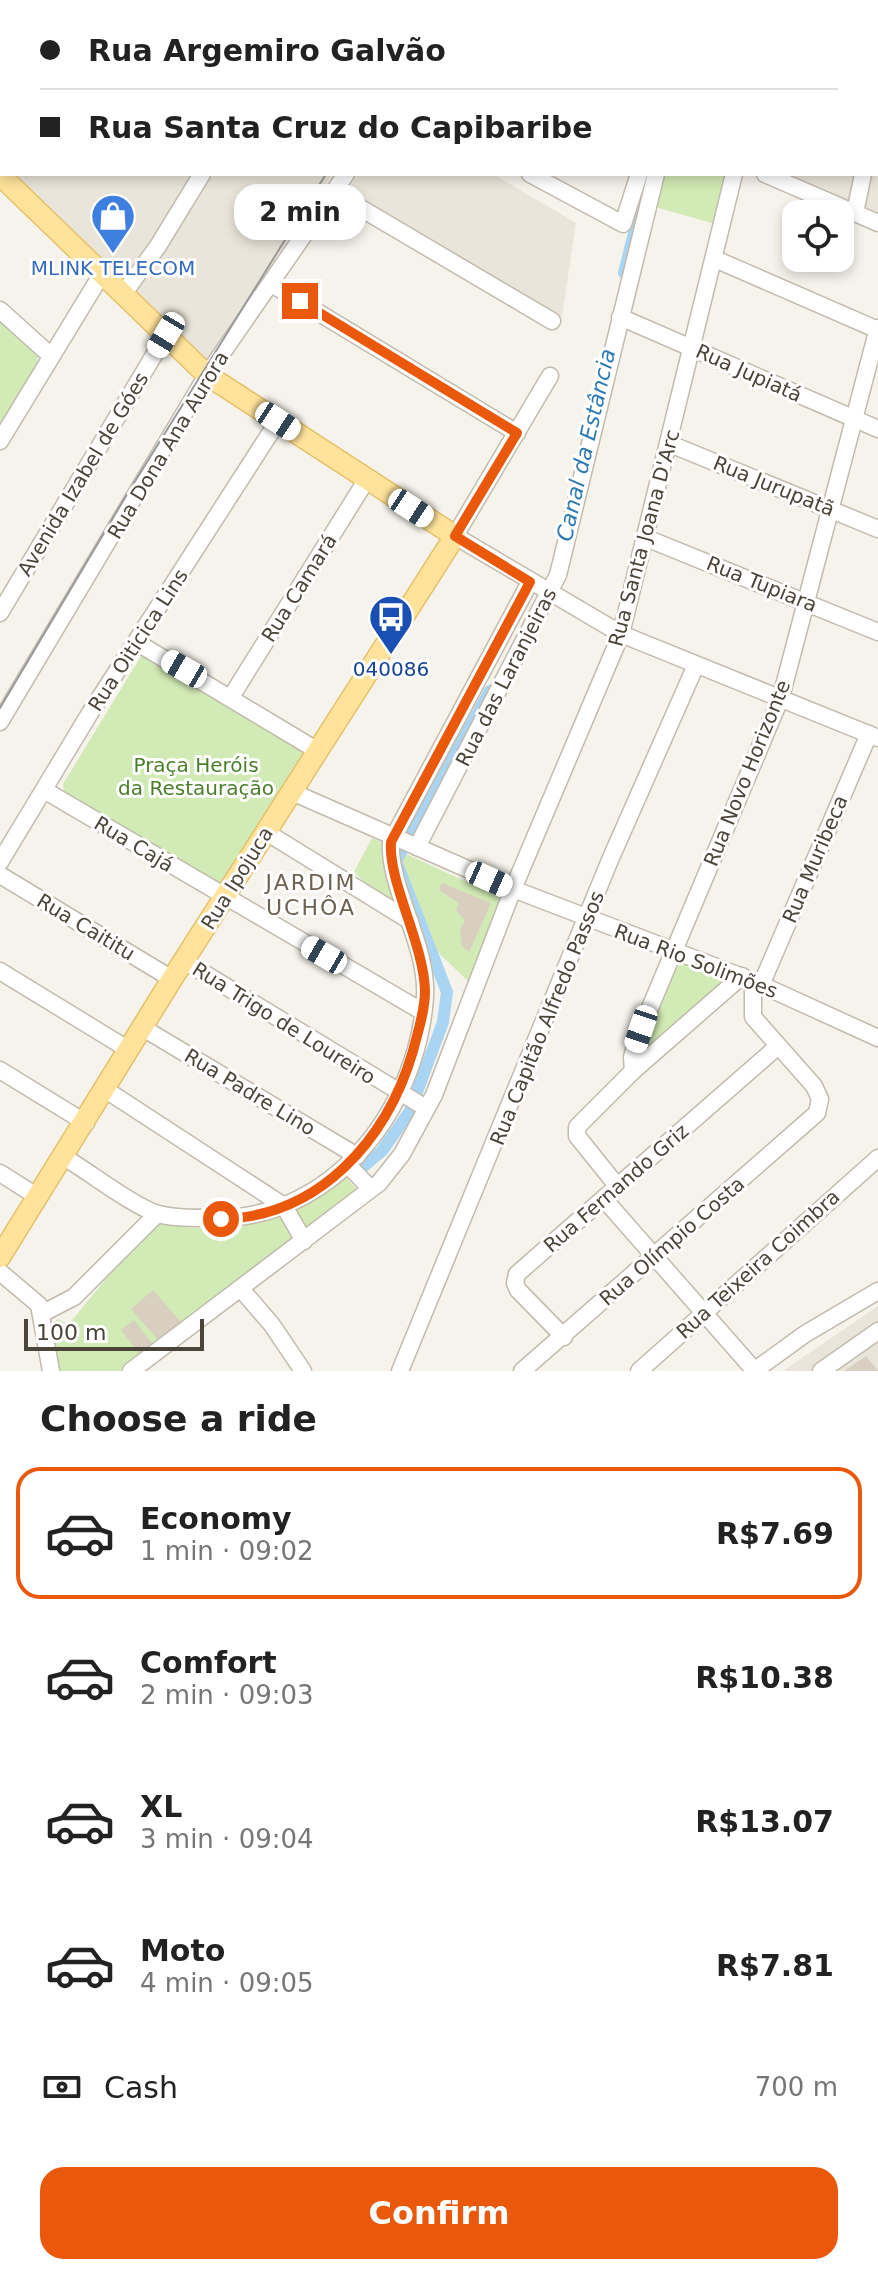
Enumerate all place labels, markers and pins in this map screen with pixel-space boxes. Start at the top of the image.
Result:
shop icon: MLINK TELECOM [89,192,137,255]
place label: MLINK TELECOM [31,256,195,280]
bus stop icon: 040086 [367,593,415,656]
place label: 040086 [353,657,429,681]

